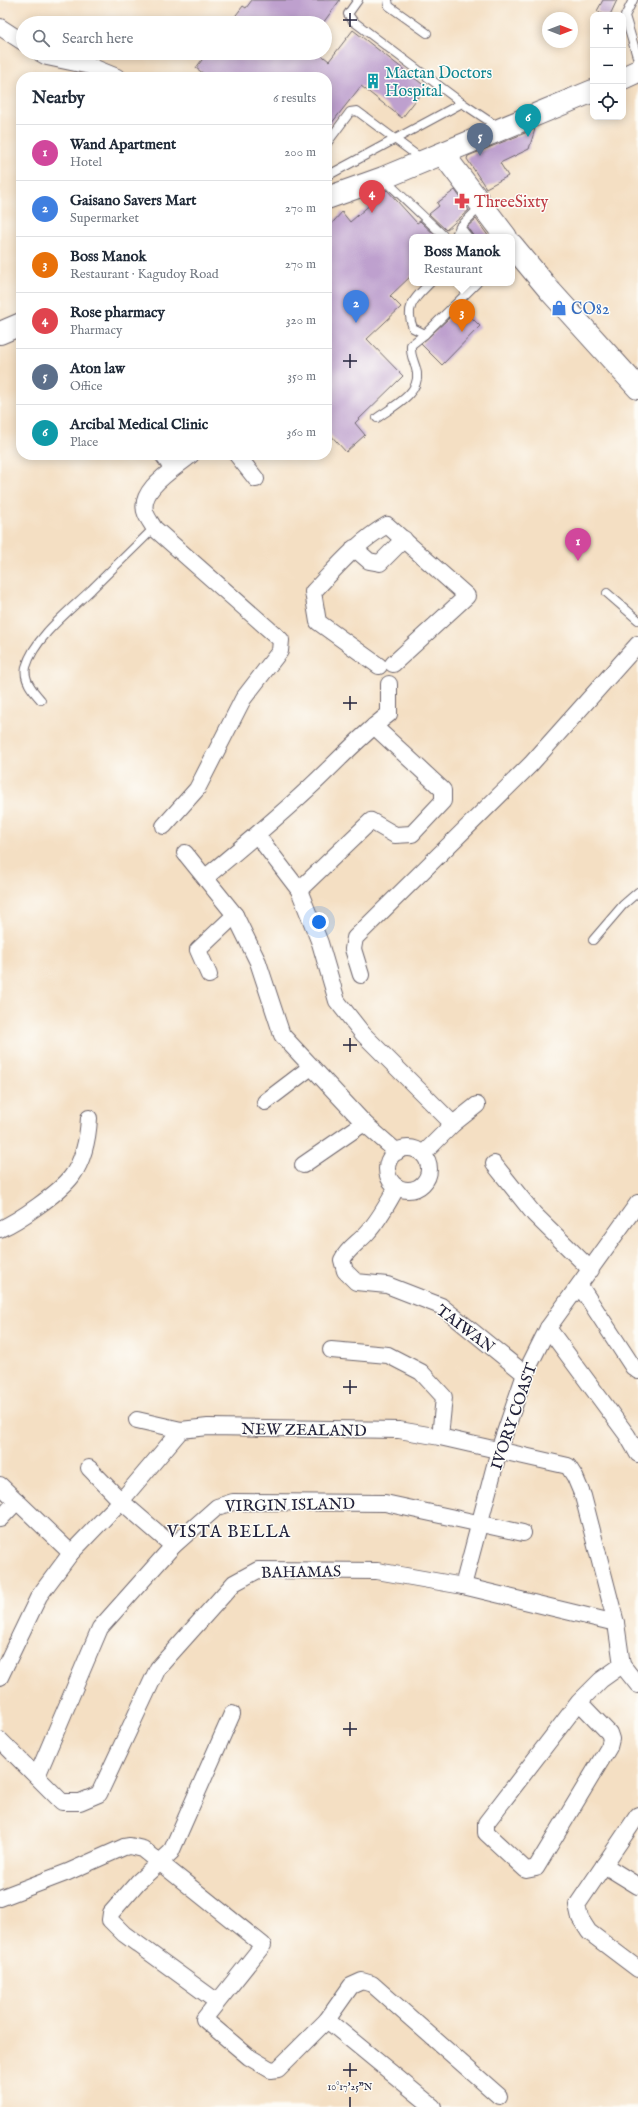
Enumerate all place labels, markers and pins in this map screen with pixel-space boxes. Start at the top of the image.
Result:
place label: Mactan Doctors Hospital [385,64,492,102]
building icon: Mactan Doctors Hospital [364,72,382,90]
pin: 6 [515,104,541,137]
pin: 5 [467,123,493,156]
pin: 4 [359,180,385,213]
pharmacy icon: ThreeSixty [453,192,471,210]
place label: ThreeSixty [474,193,549,213]
pin: 2 [343,290,369,323]
pin: 3 [449,299,475,332]
shop icon: CO82 [550,299,568,317]
place label: CO82 [571,300,609,320]
pin: 1 [565,528,591,561]

